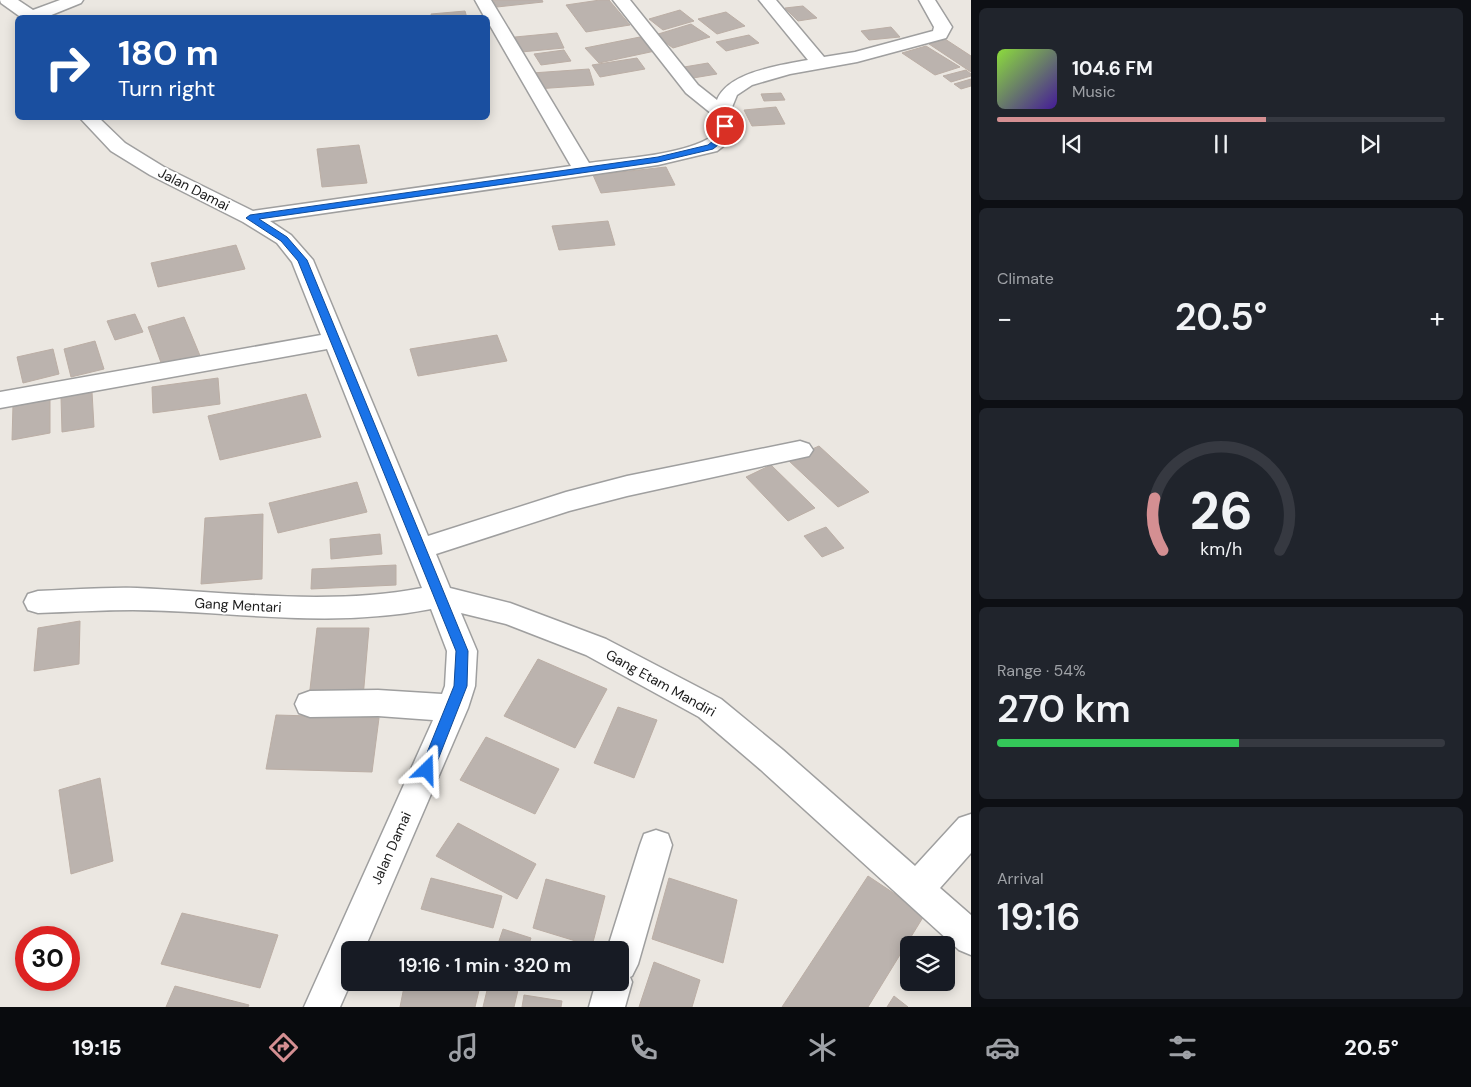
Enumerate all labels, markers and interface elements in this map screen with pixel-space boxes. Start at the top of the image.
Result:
text: 180 m [118,30,219,76]
icon: right [35,35,100,100]
text: 104.6 FM [1072,56,1153,81]
text: Turn right [118,74,215,103]
text: Music [1072,81,1116,102]
pin [704,105,746,147]
icon: arrive [711,112,739,140]
icon: previous [1058,130,1086,158]
icon: pause [1207,130,1235,158]
icon: next [1356,130,1384,158]
street label: Jalan Damai [155,163,233,215]
text: Climate [997,268,1054,289]
text: 20.5° [1175,292,1267,342]
text: − [997,300,1012,337]
text: + [1430,300,1445,337]
text: 26 [1190,477,1252,545]
text: km/h [1200,537,1242,561]
street label: Gang Mentari [194,594,282,616]
street label: Gang Etam Mandiri [603,645,719,721]
text: Range · 54% [997,660,1086,681]
text: 270 km [997,684,1131,734]
position arrow [400,743,452,795]
street label: Jalan Damai [367,809,415,887]
text: Arrival [997,868,1044,889]
text: 19:16 [997,892,1081,942]
speed limit sign: 30 [15,926,80,991]
map controls [900,936,955,991]
button: layers [900,936,955,991]
text: 19:16 · 1 min · 320 m [399,953,571,978]
icon: directions [266,1030,301,1065]
icon: music [446,1030,481,1065]
icon: phone [626,1030,661,1065]
icon: climate [805,1030,840,1065]
icon: car [985,1030,1020,1065]
icon: filters [1165,1030,1200,1065]
text: 19:15 [72,1033,122,1062]
text: 20.5° [1344,1033,1399,1062]

